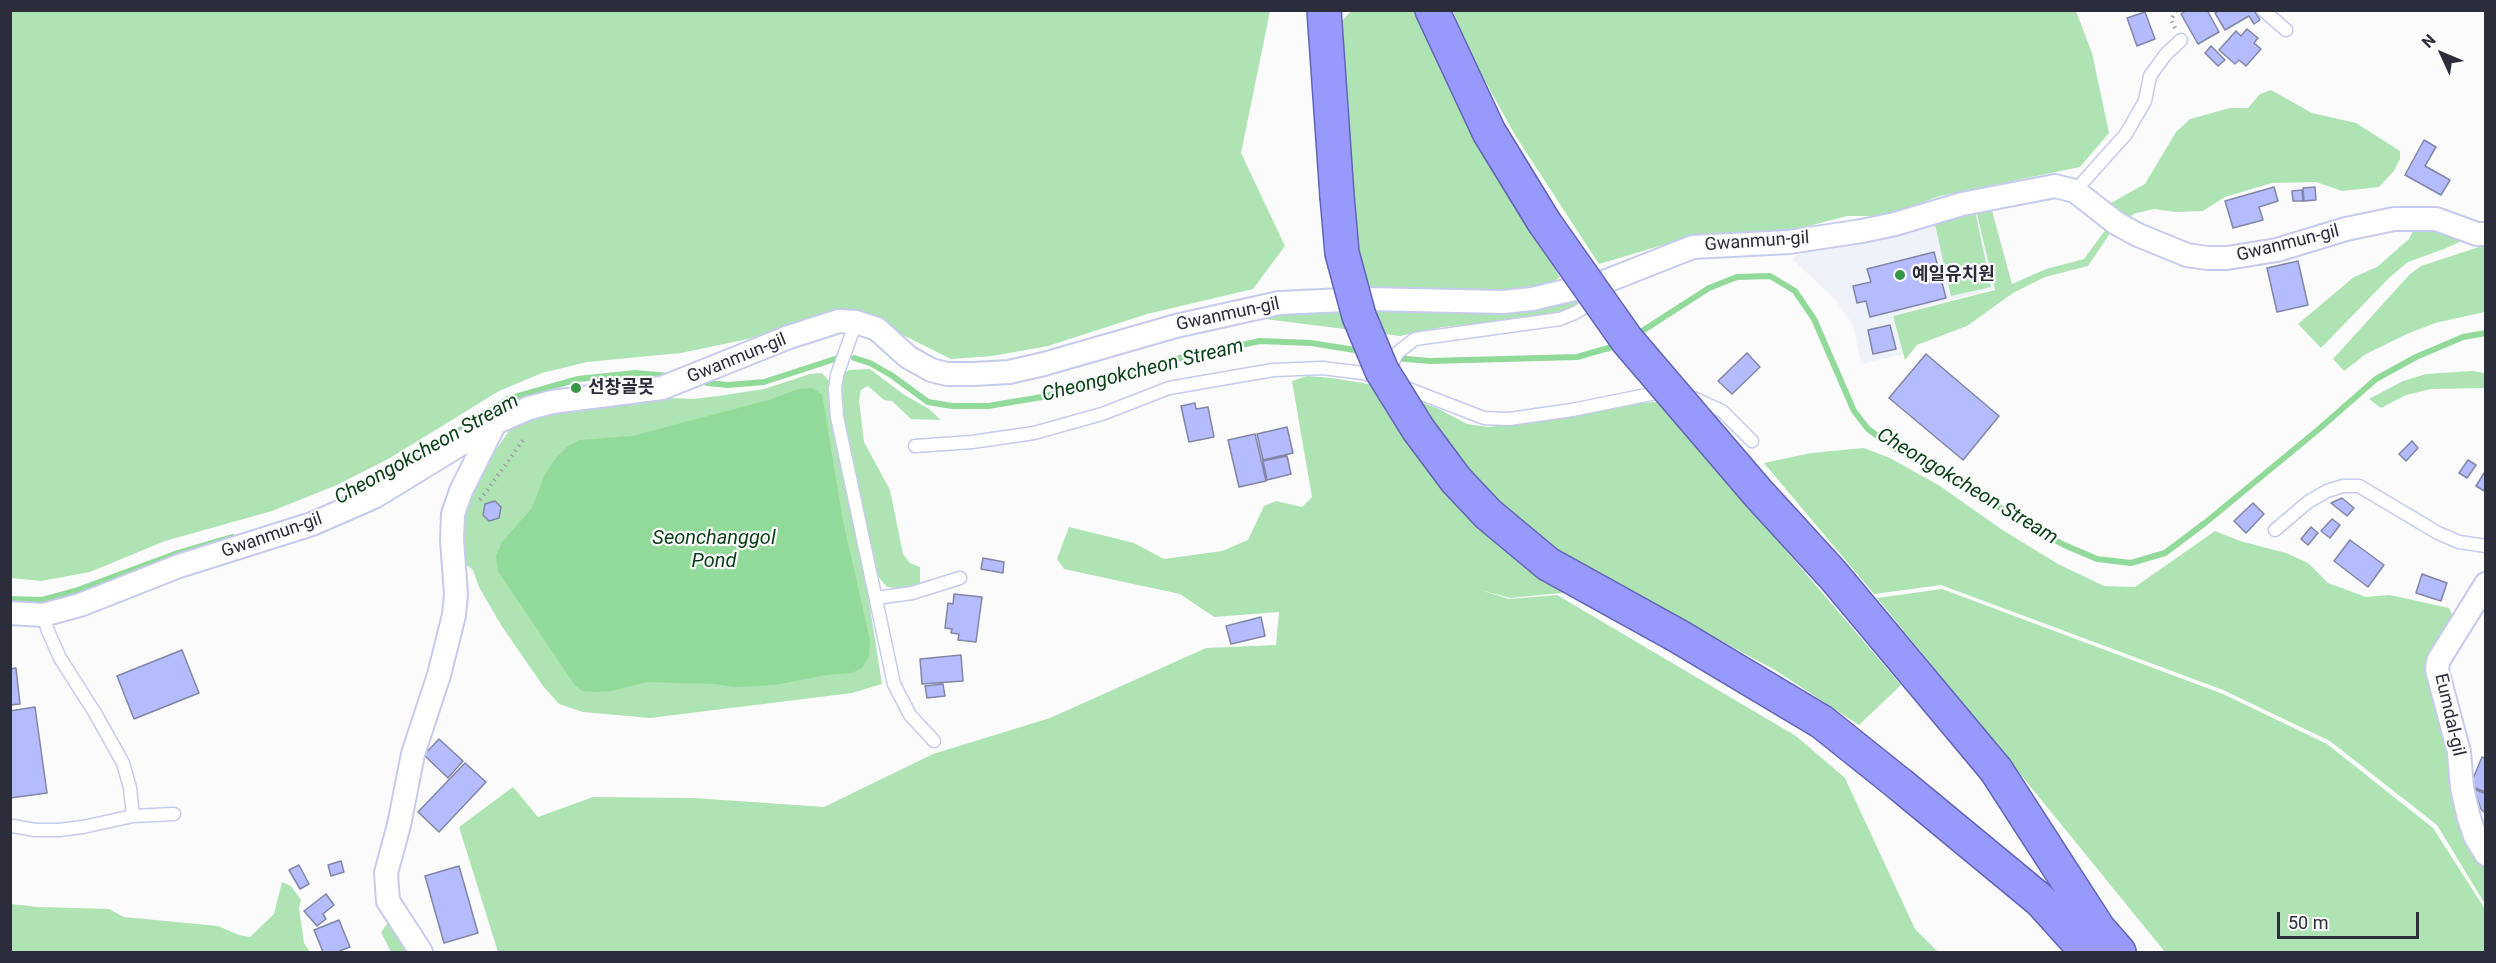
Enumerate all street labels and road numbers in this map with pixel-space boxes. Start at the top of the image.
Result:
street label: Gwanmun-gil [2234,221,2342,267]
street label: Gwanmun-gil [1704,228,1810,256]
street label: Gwanmun-gil [1174,294,1282,336]
street label: Gwanmun-gil [684,329,790,389]
street label: Gwanmun-gil [219,509,325,563]
street label: Eumdal-gil [2429,672,2469,758]

